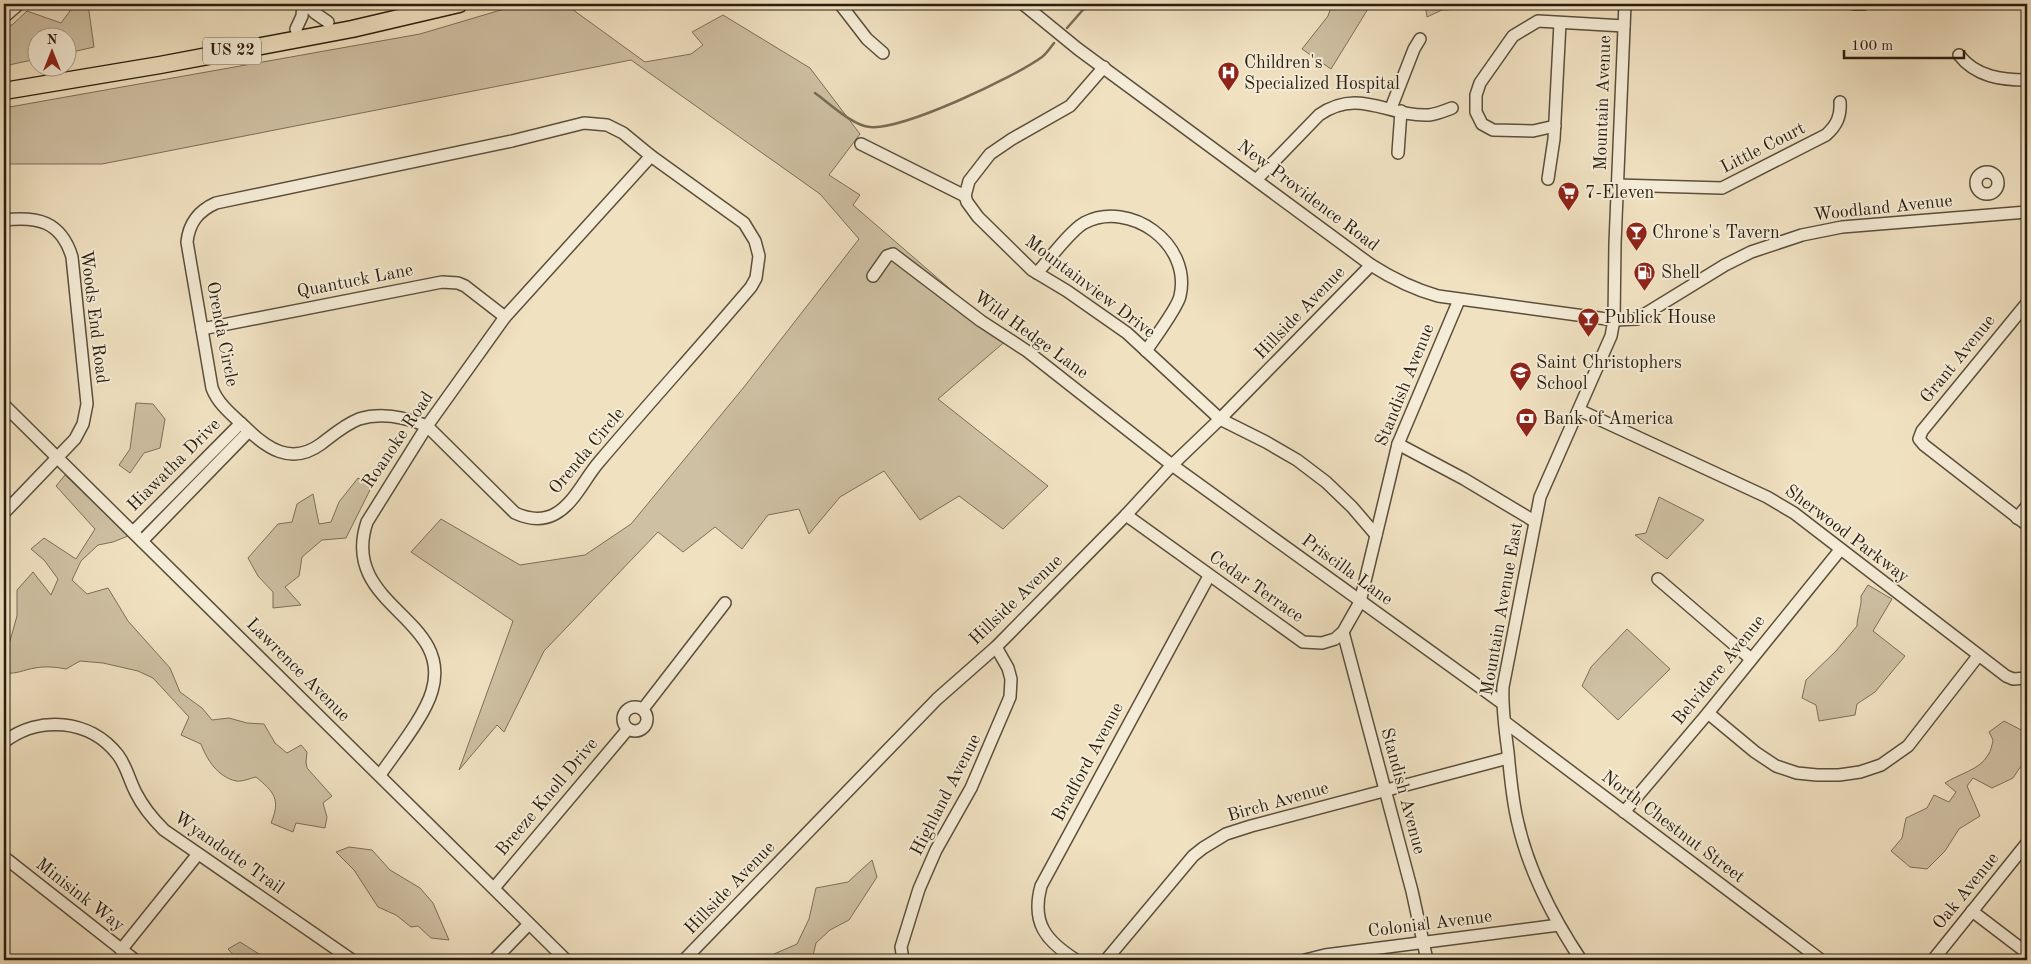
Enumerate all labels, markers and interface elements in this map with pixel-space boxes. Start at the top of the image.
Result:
north arrow [28,28,78,78]
scale bar [1844,28,1964,60]
text: N [47,33,58,47]
street label: Mountain Avenue [1592,35,1614,171]
road number: US 22 [203,37,261,64]
text: 100 m [1851,39,1893,54]
place label: Children's Specialized Hospital [1244,54,1400,93]
hospital icon: Children's Specialized Hospital [1216,61,1240,92]
street label: Little Court [1718,119,1808,177]
street label: New Providence Road [1234,137,1382,255]
supermarket icon: 7-Eleven [1557,181,1581,212]
place label: 7-Eleven [1585,184,1655,202]
street label: Woodland Avenue [1813,192,1953,224]
bar icon: Chrone's Tavern [1624,221,1648,252]
place label: Chrone's Tavern [1652,224,1780,242]
street label: Mountainview Drive [1021,232,1159,342]
street label: Woods End Road [77,249,111,385]
street label: Quantuck Lane [295,261,415,301]
fuel station icon: Shell [1633,261,1657,292]
street label: Hillside Avenue [1251,263,1349,363]
place label: Shell [1661,264,1700,282]
street label: Orenda Circle [203,280,241,388]
street label: Wild Hedge Lane [971,288,1091,382]
bar icon: Publick House [1576,306,1600,337]
place label: Publick House [1604,309,1716,327]
street label: Grant Avenue [1917,312,1999,406]
street label: Standish Avenue [1372,321,1438,449]
place label: Saint Christophers School [1536,354,1682,393]
school or university icon: Saint Christophers School [1508,361,1532,392]
street label: Roanoke Road [359,388,437,492]
street label: Orenda Circle [546,404,628,498]
bank icon: Bank of America [1515,407,1539,438]
place label: Bank of America [1543,410,1674,428]
street label: Hiawatha Drive [124,415,224,515]
street label: Sherwood Parkway [1781,481,1913,587]
street label: Mountain Avenue East [1478,521,1526,697]
street label: Priscilla Lane [1298,531,1396,609]
street label: Cedar Terrace [1205,548,1307,626]
street label: Hillside Avenue [966,551,1066,649]
street label: Belvidere Avenue [1669,612,1769,728]
street label: Lawrence Avenue [243,615,353,725]
street label: Bradford Avenue [1049,700,1127,824]
street label: Standish Avenue [1377,726,1429,856]
street label: Highland Avenue [908,731,984,859]
street label: Breeze Knoll Drive [493,735,601,859]
street label: North Chestnut Street [1598,767,1748,887]
street label: Birch Avenue [1225,779,1331,825]
street label: Wyandotte Trail [171,808,287,898]
street label: Hillside Avenue [681,838,779,938]
street label: Oak Avenue [1930,849,2002,933]
street label: Minisink Way [32,855,128,935]
street label: Colonial Avenue [1367,907,1493,941]

